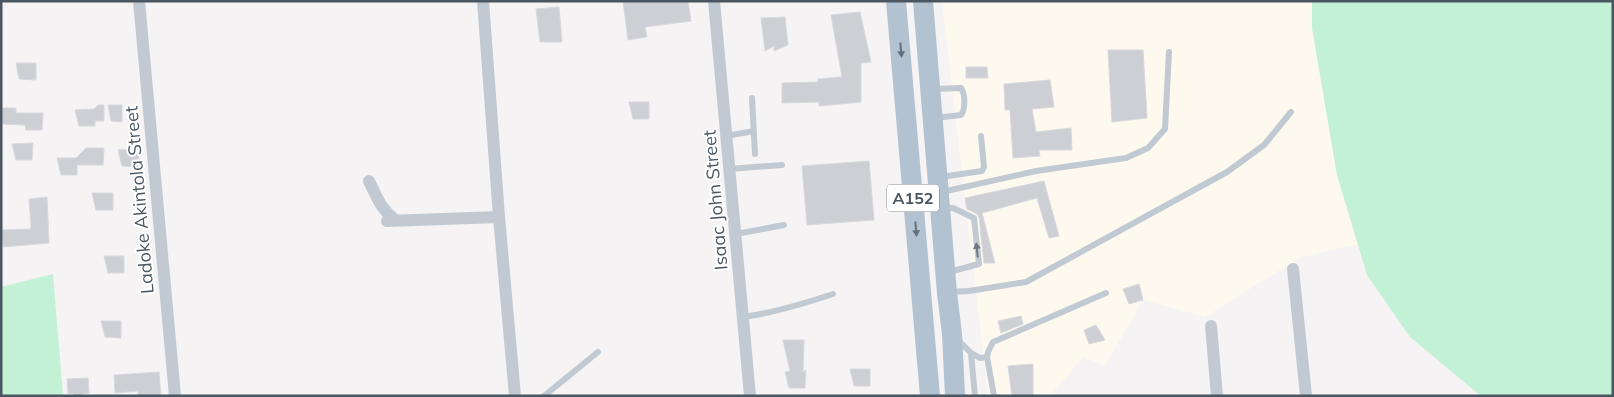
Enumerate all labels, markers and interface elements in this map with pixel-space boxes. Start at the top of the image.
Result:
one-way arrow [897,42,905,58]
street label: Ladoke Akintola Street [119,105,159,295]
street label: Isaac John Street [697,129,733,271]
road number: A152 [887,184,939,212]
one-way arrow [912,221,920,237]
one-way arrow [973,242,981,258]

